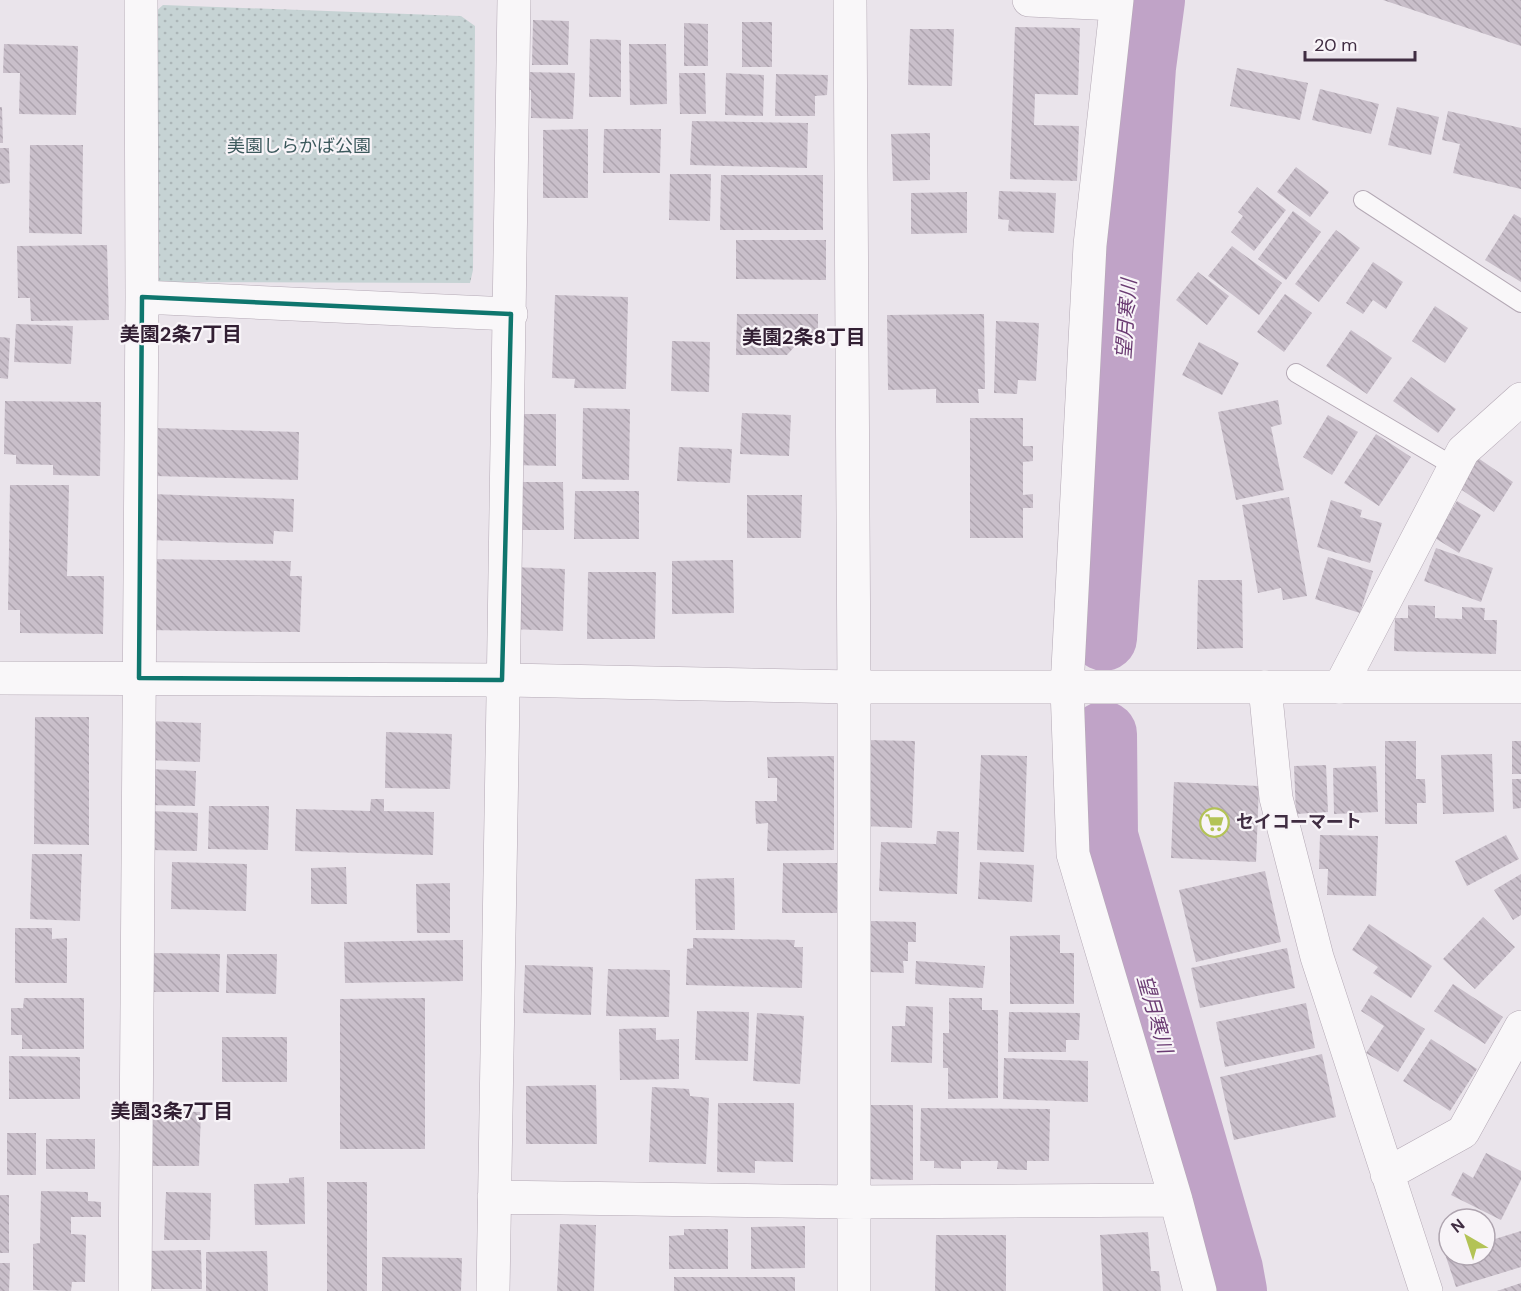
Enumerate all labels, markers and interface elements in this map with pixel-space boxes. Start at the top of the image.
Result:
scale bar [1305,24,1414,62]
text: 20 m [1314,33,1357,57]
park label: 美園しらかば公園 [227,134,371,158]
water label: 望月寒川 [1110,276,1142,360]
district label: 美園2条7丁目 [120,321,242,347]
district label: 美園2条8丁目 [742,324,866,350]
supermarket icon: セイコーマート [1199,806,1231,838]
place label: セイコーマート [1236,810,1362,834]
water label: 望月寒川 [1131,972,1179,1058]
district label: 美園3条7丁目 [111,1098,233,1124]
north arrow [1437,1207,1497,1267]
text: N [1447,1214,1469,1238]

